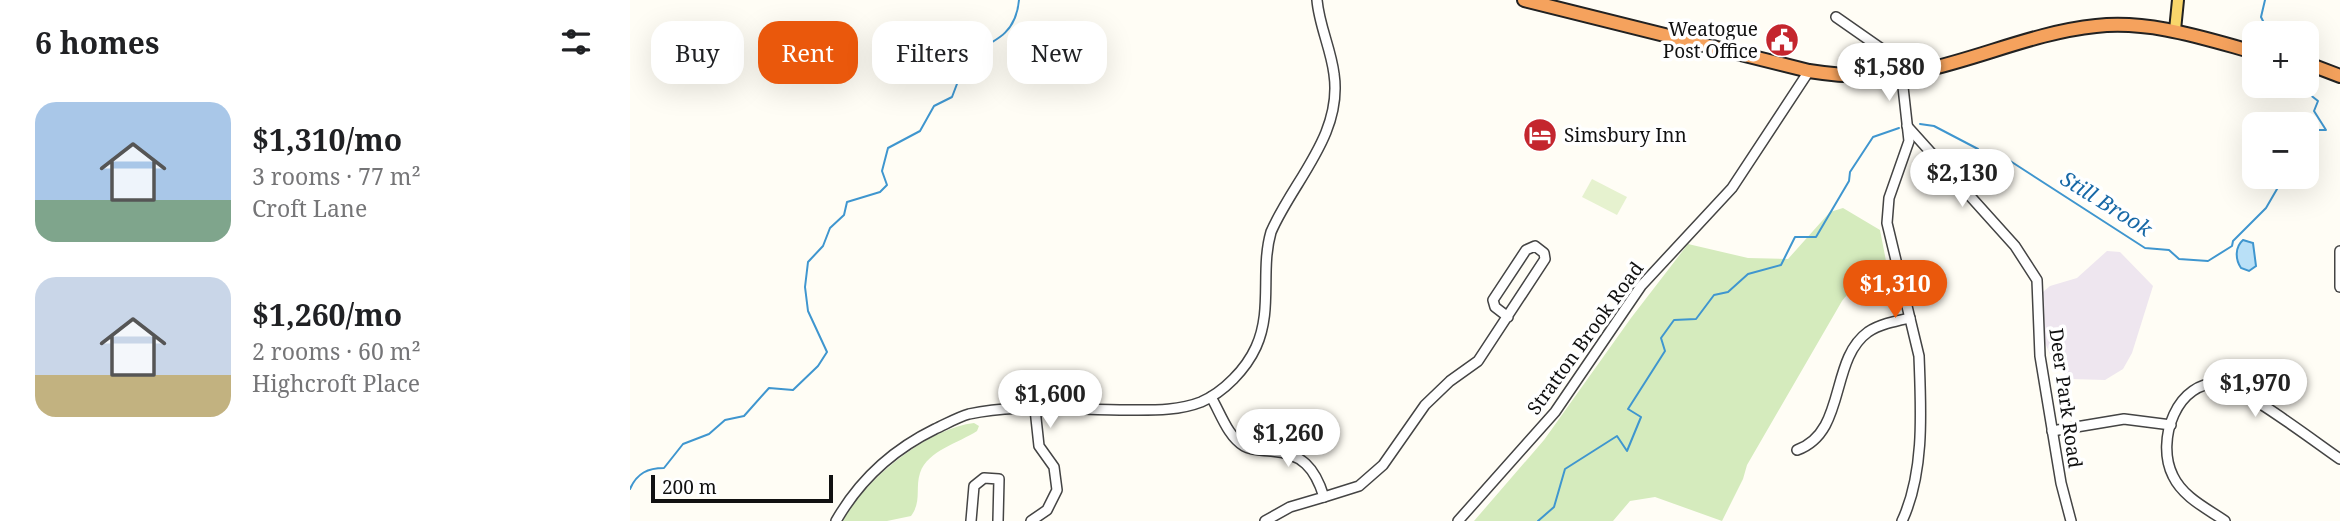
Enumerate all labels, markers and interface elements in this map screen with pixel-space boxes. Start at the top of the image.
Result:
place label: Weatogue Post Office [1663,16,1758,64]
chip: Buy [651,21,744,84]
chip: Rent [758,21,858,84]
chip: Filters [872,21,993,84]
chip: New [1007,21,1107,84]
public building icon: Weatogue Post Office [1763,21,1801,59]
map controls [2242,21,2319,189]
button: + [2242,21,2319,98]
text: 6 homes [35,22,159,63]
icon: filters [557,23,595,61]
pin: $1,580 [1832,43,1946,103]
text: $1,580 [1853,50,1925,82]
button: − [2242,112,2319,189]
hotel icon: Simsbury Inn [1521,116,1559,154]
text: $1,310/mo [252,119,402,160]
place label: Simsbury Inn [1564,122,1687,148]
icon: home [91,130,175,214]
pin: $2,130 [1905,150,2019,209]
text: $2,130 [1926,156,1998,188]
text: 3 rooms · 77 m² [252,160,421,192]
water label: Still Brook [2055,164,2158,243]
text: Croft Lane [252,192,367,224]
street label: Stratton Brook Road [1521,256,1649,420]
pin: $1,310 [1838,260,1952,320]
text: $1,310 [1859,267,1931,299]
text: $1,260/mo [252,294,402,335]
icon: home [91,305,175,389]
street label: Deer Park Road [2043,326,2089,470]
text: 2 rooms · 60 m² [252,335,421,367]
pin: $1,970 [2198,360,2312,419]
text: $1,970 [2219,366,2291,398]
text: Highcroft Place [252,367,420,399]
pin: $1,600 [993,370,1107,430]
text: $1,600 [1014,377,1086,409]
pin: $1,260 [1231,410,1345,469]
text: $1,260 [1252,416,1324,448]
scale bar [651,472,833,504]
text: 200 m [662,474,717,500]

